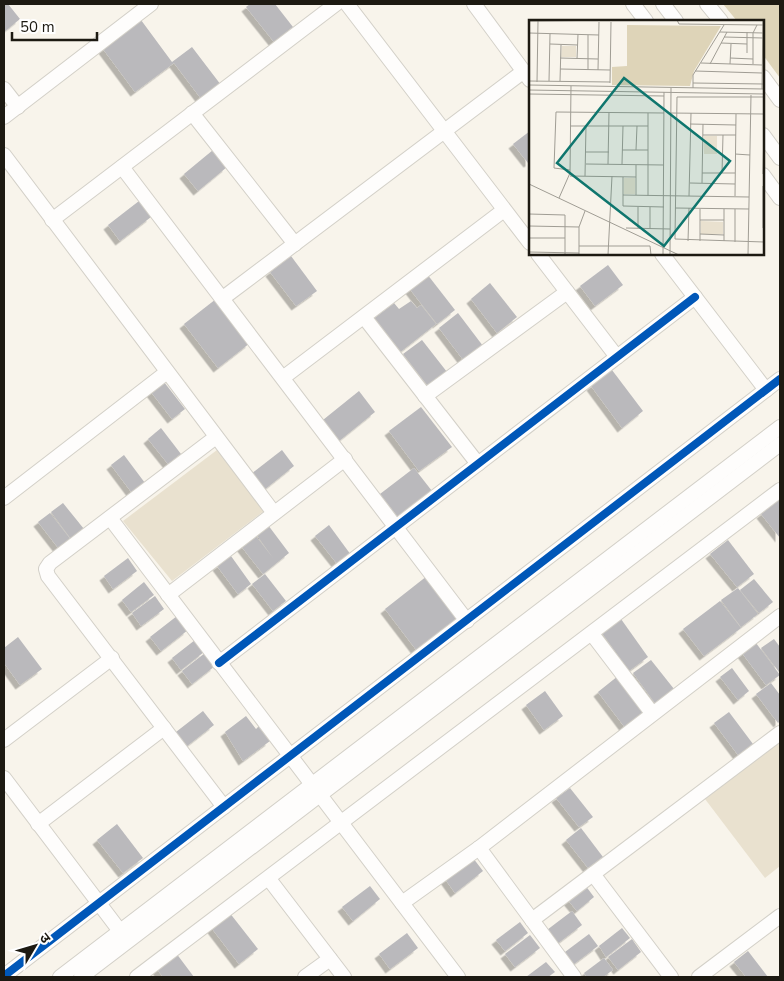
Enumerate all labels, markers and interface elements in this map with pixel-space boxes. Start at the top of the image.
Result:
scale bar [12,10,98,42]
text: 50 m [20,17,55,37]
inset map [529,20,764,255]
north arrow [10,921,60,971]
text: उ [35,929,55,948]

